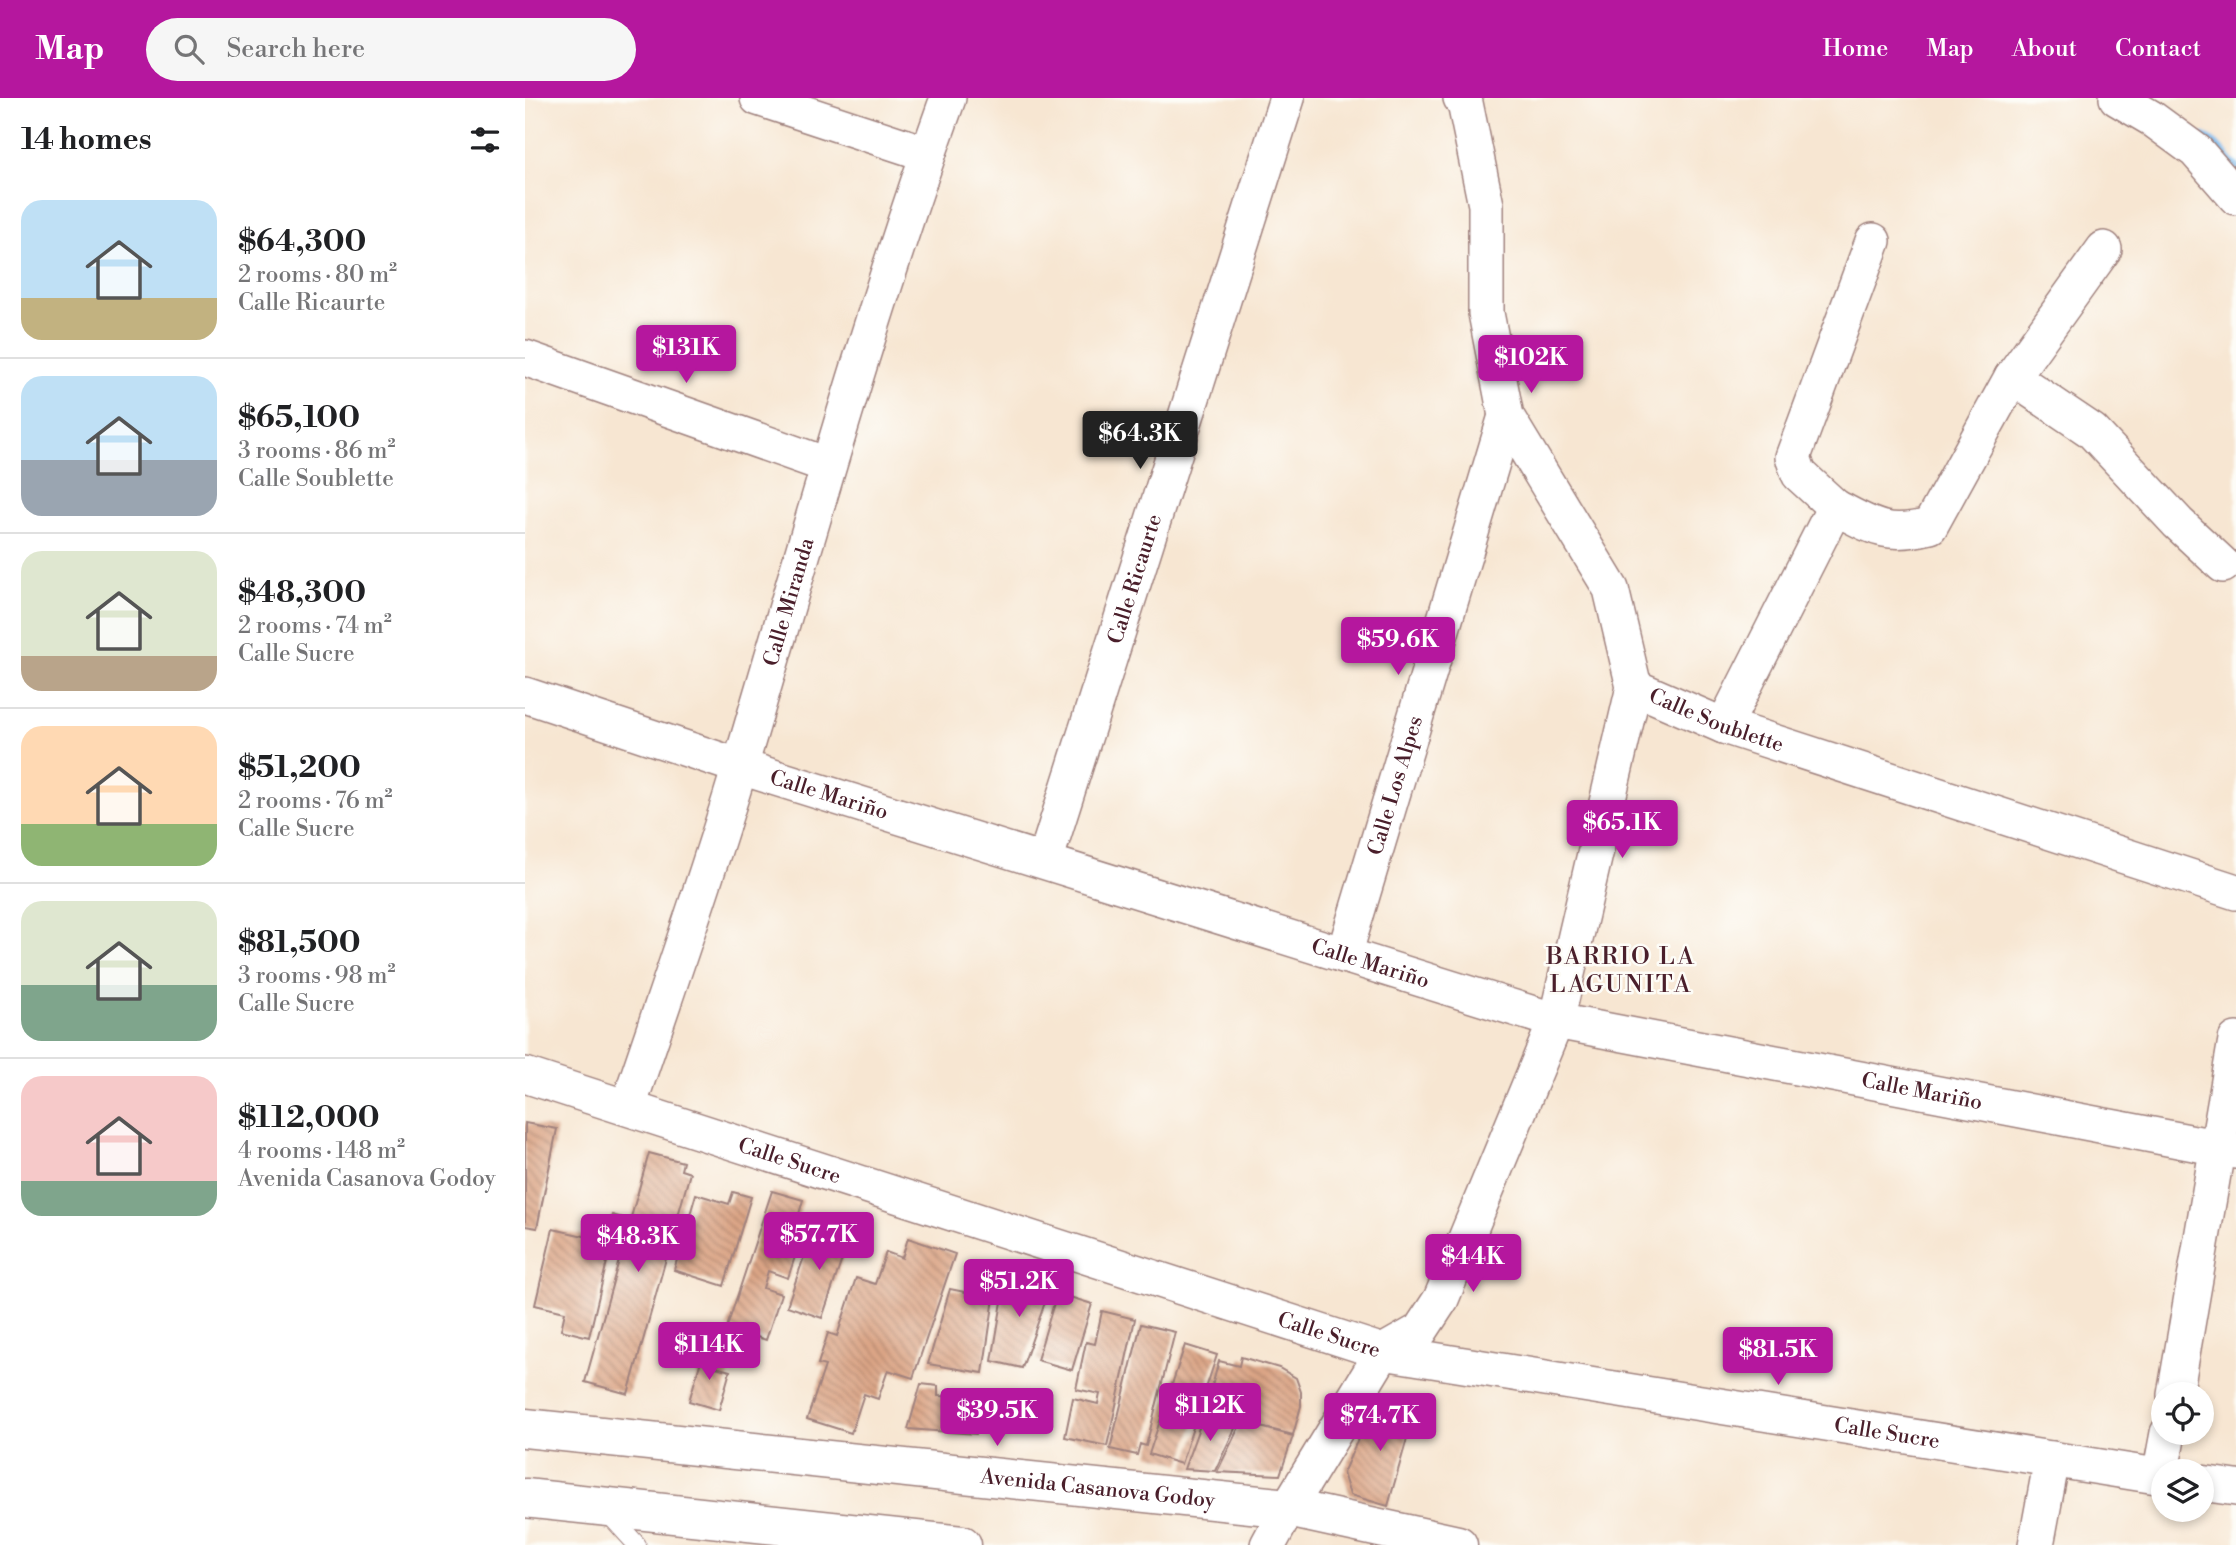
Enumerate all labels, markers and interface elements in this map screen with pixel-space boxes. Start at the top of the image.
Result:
search box [146,18,636,81]
text: Map [35,29,104,70]
icon: search [170,30,208,68]
text: Search here [226,33,365,65]
text: Home [1823,34,1888,64]
text: Map [1926,34,1974,64]
text: About [2012,34,2077,64]
text: Contact [2115,34,2201,64]
text: 14 homes [21,121,152,159]
icon: filters [466,121,504,159]
text: $64,300 [238,223,366,261]
icon: home [77,228,161,312]
text: 2 rooms · 80 m² [238,261,397,289]
text: Calle Ricaurte [238,289,385,317]
pin: $131K [637,326,735,385]
text: $131K [652,334,720,362]
pin: $102K [1482,336,1580,395]
text: $102K [1494,344,1568,372]
text: $65,100 [238,399,360,437]
icon: home [77,404,161,488]
pin: $64.3K [1083,412,1197,471]
text: $64.3K [1099,420,1181,448]
text: 3 rooms · 86 m² [238,437,395,465]
text: Calle Soublette [238,465,394,493]
street label: Calle Ricaurte [1103,511,1168,647]
street label: Calle Miranda [758,535,821,670]
text: $48,300 [238,574,366,612]
icon: home [77,579,161,663]
text: 2 rooms · 74 m² [238,612,392,640]
pin: $59.6K [1341,618,1455,677]
text: $59.6K [1357,626,1439,654]
text: Calle Sucre [238,640,355,668]
street label: Calle Soublette [1645,683,1787,758]
street label: Calle Los Alpes [1363,713,1429,859]
text: $51,200 [238,749,361,787]
icon: home [77,754,161,838]
street label: Calle Mariño [767,765,891,826]
text: 2 rooms · 76 m² [238,787,393,815]
pin: $65.1K [1565,800,1679,860]
text: $65.1K [1583,809,1661,837]
text: Calle Sucre [238,815,355,843]
text: $81,500 [238,924,361,962]
icon: home [77,929,161,1013]
street label: Calle Mariño [1308,933,1432,995]
district label: BARRIO LA LAGUNITA [1545,942,1696,1000]
text: 3 rooms · 98 m² [238,962,395,990]
text: Calle Sucre [238,990,355,1018]
street label: Calle Mariño [1859,1068,1984,1116]
text: $112,000 [238,1099,380,1137]
icon: home [77,1104,161,1188]
street label: Calle Sucre [735,1133,844,1190]
text: 4 rooms · 148 m² [238,1137,405,1165]
text: Avenida Casanova Godoy [238,1165,496,1193]
pin: $57.7K [762,1212,876,1272]
pin: $48.3K [581,1214,695,1274]
text: $57.7K [780,1221,858,1249]
text: $48.3K [597,1223,679,1251]
pin: $44K [1432,1234,1514,1294]
text: $44K [1441,1243,1505,1271]
pin: $51.2K [962,1260,1076,1319]
text: $51.2K [980,1268,1058,1296]
street label: Calle Sucre [1274,1307,1384,1364]
pin: $114K [660,1322,758,1382]
pin: $81.5K [1721,1328,1835,1387]
text: $114K [674,1331,744,1359]
text: $81.5K [1739,1336,1817,1364]
map controls [2151,1382,2214,1522]
button: locate [2151,1382,2214,1445]
pin: $112K [1161,1384,1259,1443]
pin: $39.5K [940,1388,1054,1448]
text: $112K [1175,1392,1245,1420]
pin: $74.7K [1323,1394,1437,1453]
text: $39.5K [956,1397,1038,1425]
text: $74.7K [1340,1402,1420,1430]
street label: Calle Sucre [1832,1412,1942,1455]
button: layers [2151,1459,2214,1522]
street label: Avenida Casanova Godoy [978,1464,1217,1514]

